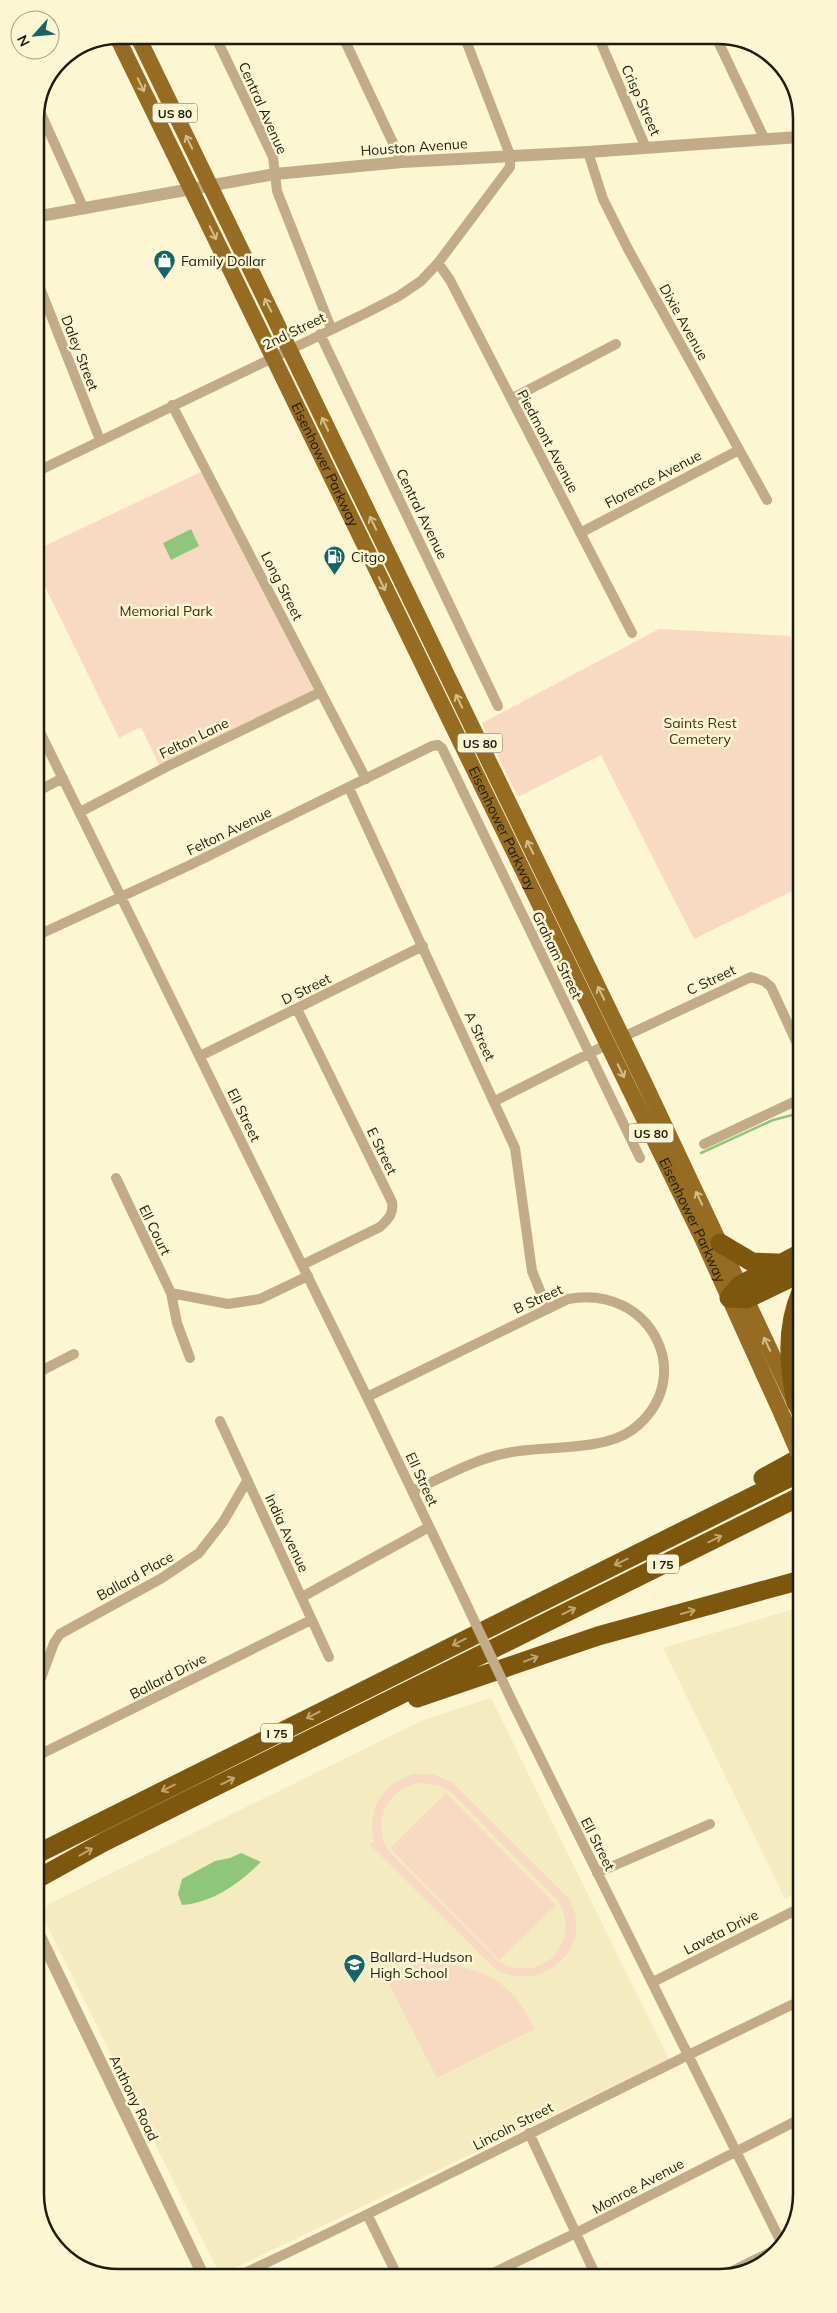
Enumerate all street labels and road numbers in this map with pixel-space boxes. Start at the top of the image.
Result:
street label: Central Avenue [235,59,291,157]
street label: Crisp Street [617,62,665,138]
road number: US 80 [152,104,198,122]
street label: Houston Avenue [360,134,468,160]
street label: Dixie Avenue [656,281,712,363]
street label: 2nd Street [260,308,328,354]
street label: Daley Street [57,313,103,393]
street label: Piedmont Avenue [513,386,583,496]
street label: Eisenhower Parkway [287,399,363,530]
street label: Florence Avenue [602,446,704,512]
street label: Central Avenue [392,466,452,562]
street label: Long Street [257,549,307,623]
street label: Felton Lane [156,713,232,763]
road number: US 80 [458,734,502,752]
street label: Eisenhower Parkway [465,763,541,894]
street label: Felton Avenue [184,803,274,859]
street label: Graham Street [528,908,586,1002]
street label: C Street [684,961,738,999]
street label: D Street [278,969,334,1009]
street label: A Street [461,1008,499,1064]
street label: Ell Street [223,1085,265,1145]
street label: E Street [363,1124,401,1178]
road number: US 80 [628,1124,674,1142]
street label: Eisenhower Parkway [655,1155,730,1286]
street label: Ell Court [135,1202,175,1258]
street label: B Street [511,1280,565,1318]
street label: Ell Street [402,1449,442,1509]
street label: India Avenue [261,1491,313,1575]
street label: Ballard Place [93,1547,177,1605]
road number: I 75 [647,1555,679,1574]
street label: Ballard Drive [127,1649,209,1703]
road number: I 75 [261,1724,293,1742]
street label: Ell Street [577,1814,619,1874]
street label: Laveta Drive [681,1905,761,1959]
street label: Anthony Road [105,2052,163,2144]
street label: Lincoln Street [470,2098,556,2154]
street label: Monroe Avenue [589,2154,687,2218]

